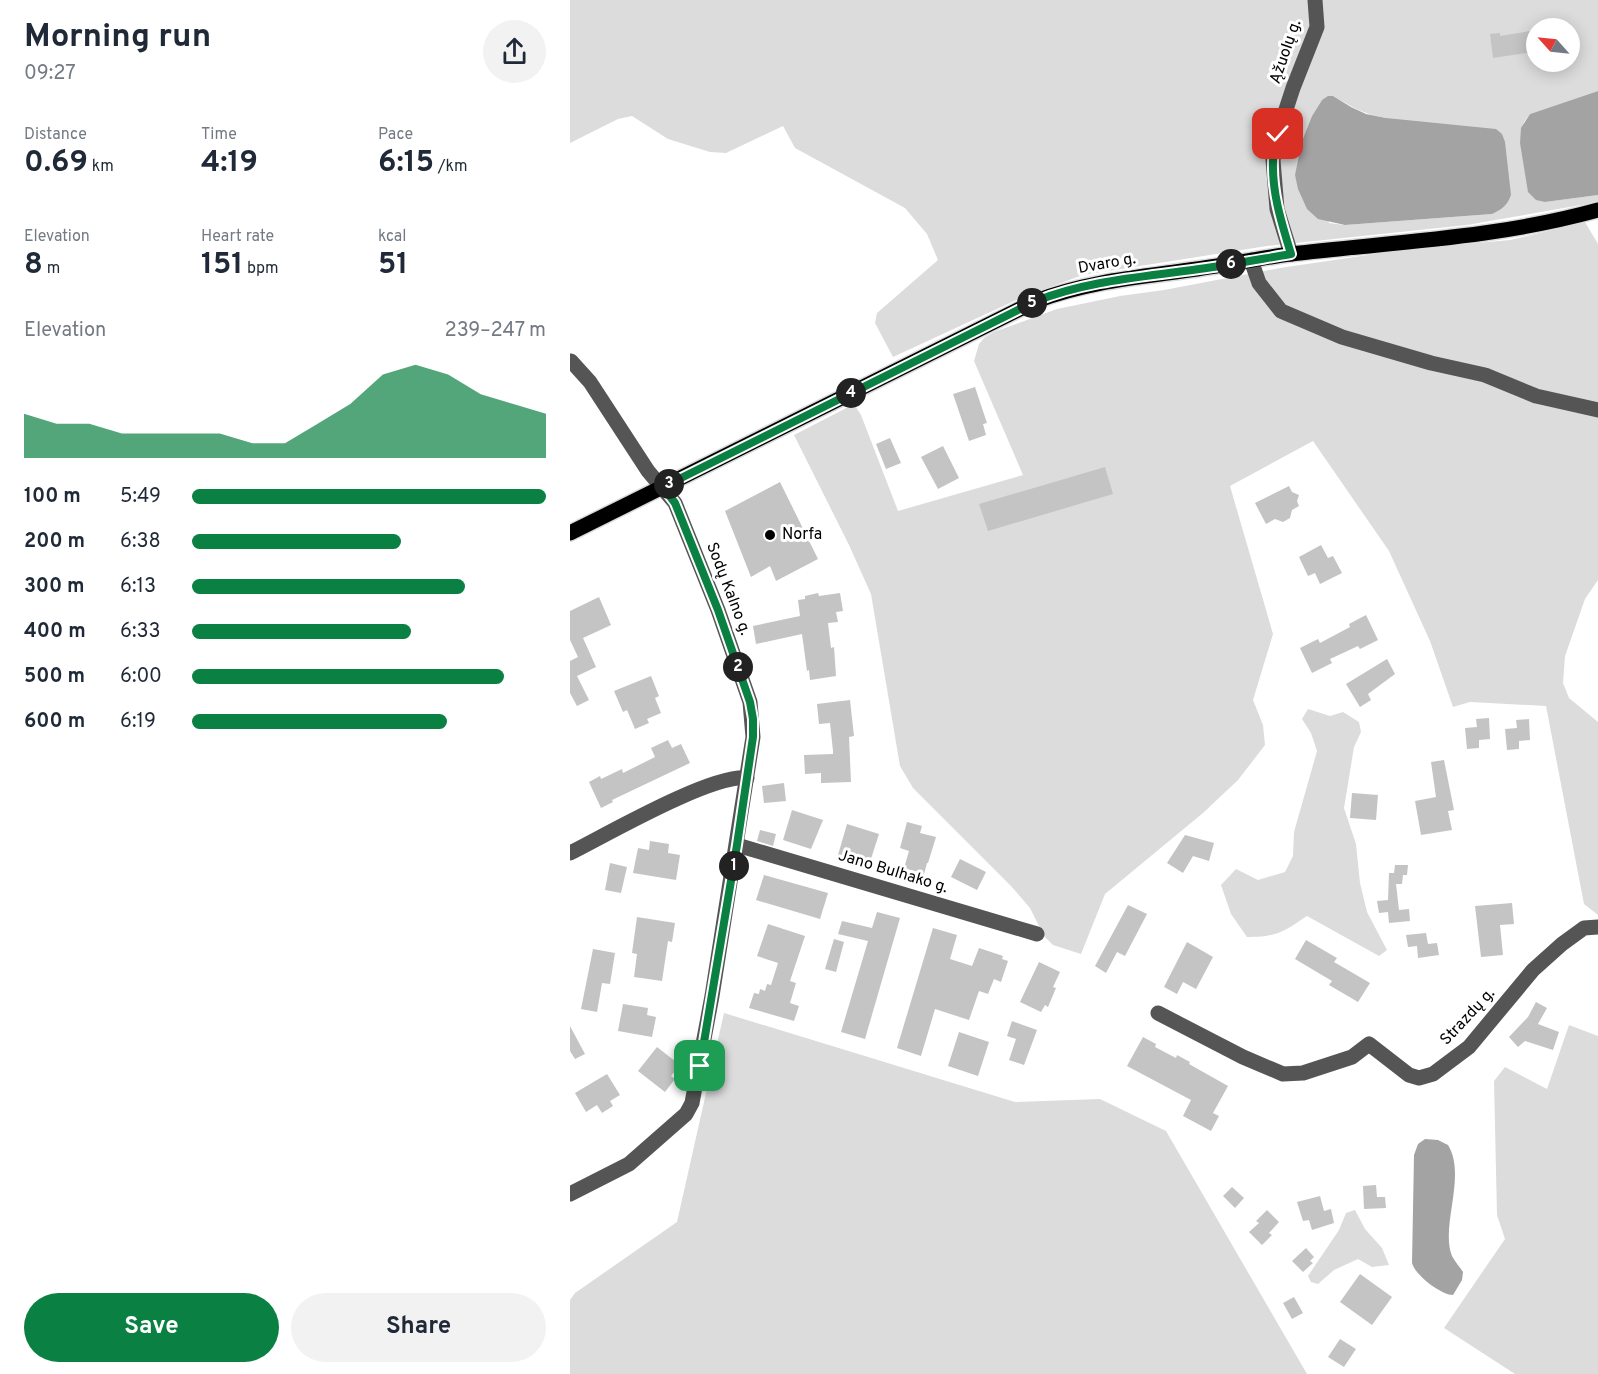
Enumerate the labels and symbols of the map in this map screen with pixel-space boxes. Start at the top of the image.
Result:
street label: Ąžuolų g. [1266,17,1306,87]
north arrow [1526,18,1580,72]
pin [1252,108,1303,159]
street label: Dvaro g. [1077,249,1137,279]
pin: 6 [1216,249,1246,279]
pin: 5 [1017,288,1047,318]
pin: 4 [836,378,866,408]
pin: 3 [654,469,684,499]
place label: Norfa [782,525,822,545]
marker: Norfa [763,528,777,542]
street label: Sodų Kalno g. [701,540,755,638]
pin: 2 [723,652,753,682]
street label: Jano Bulhako g. [836,846,950,898]
pin: 1 [719,851,749,881]
street label: Strazdų g. [1436,984,1500,1050]
pin [674,1040,725,1091]

